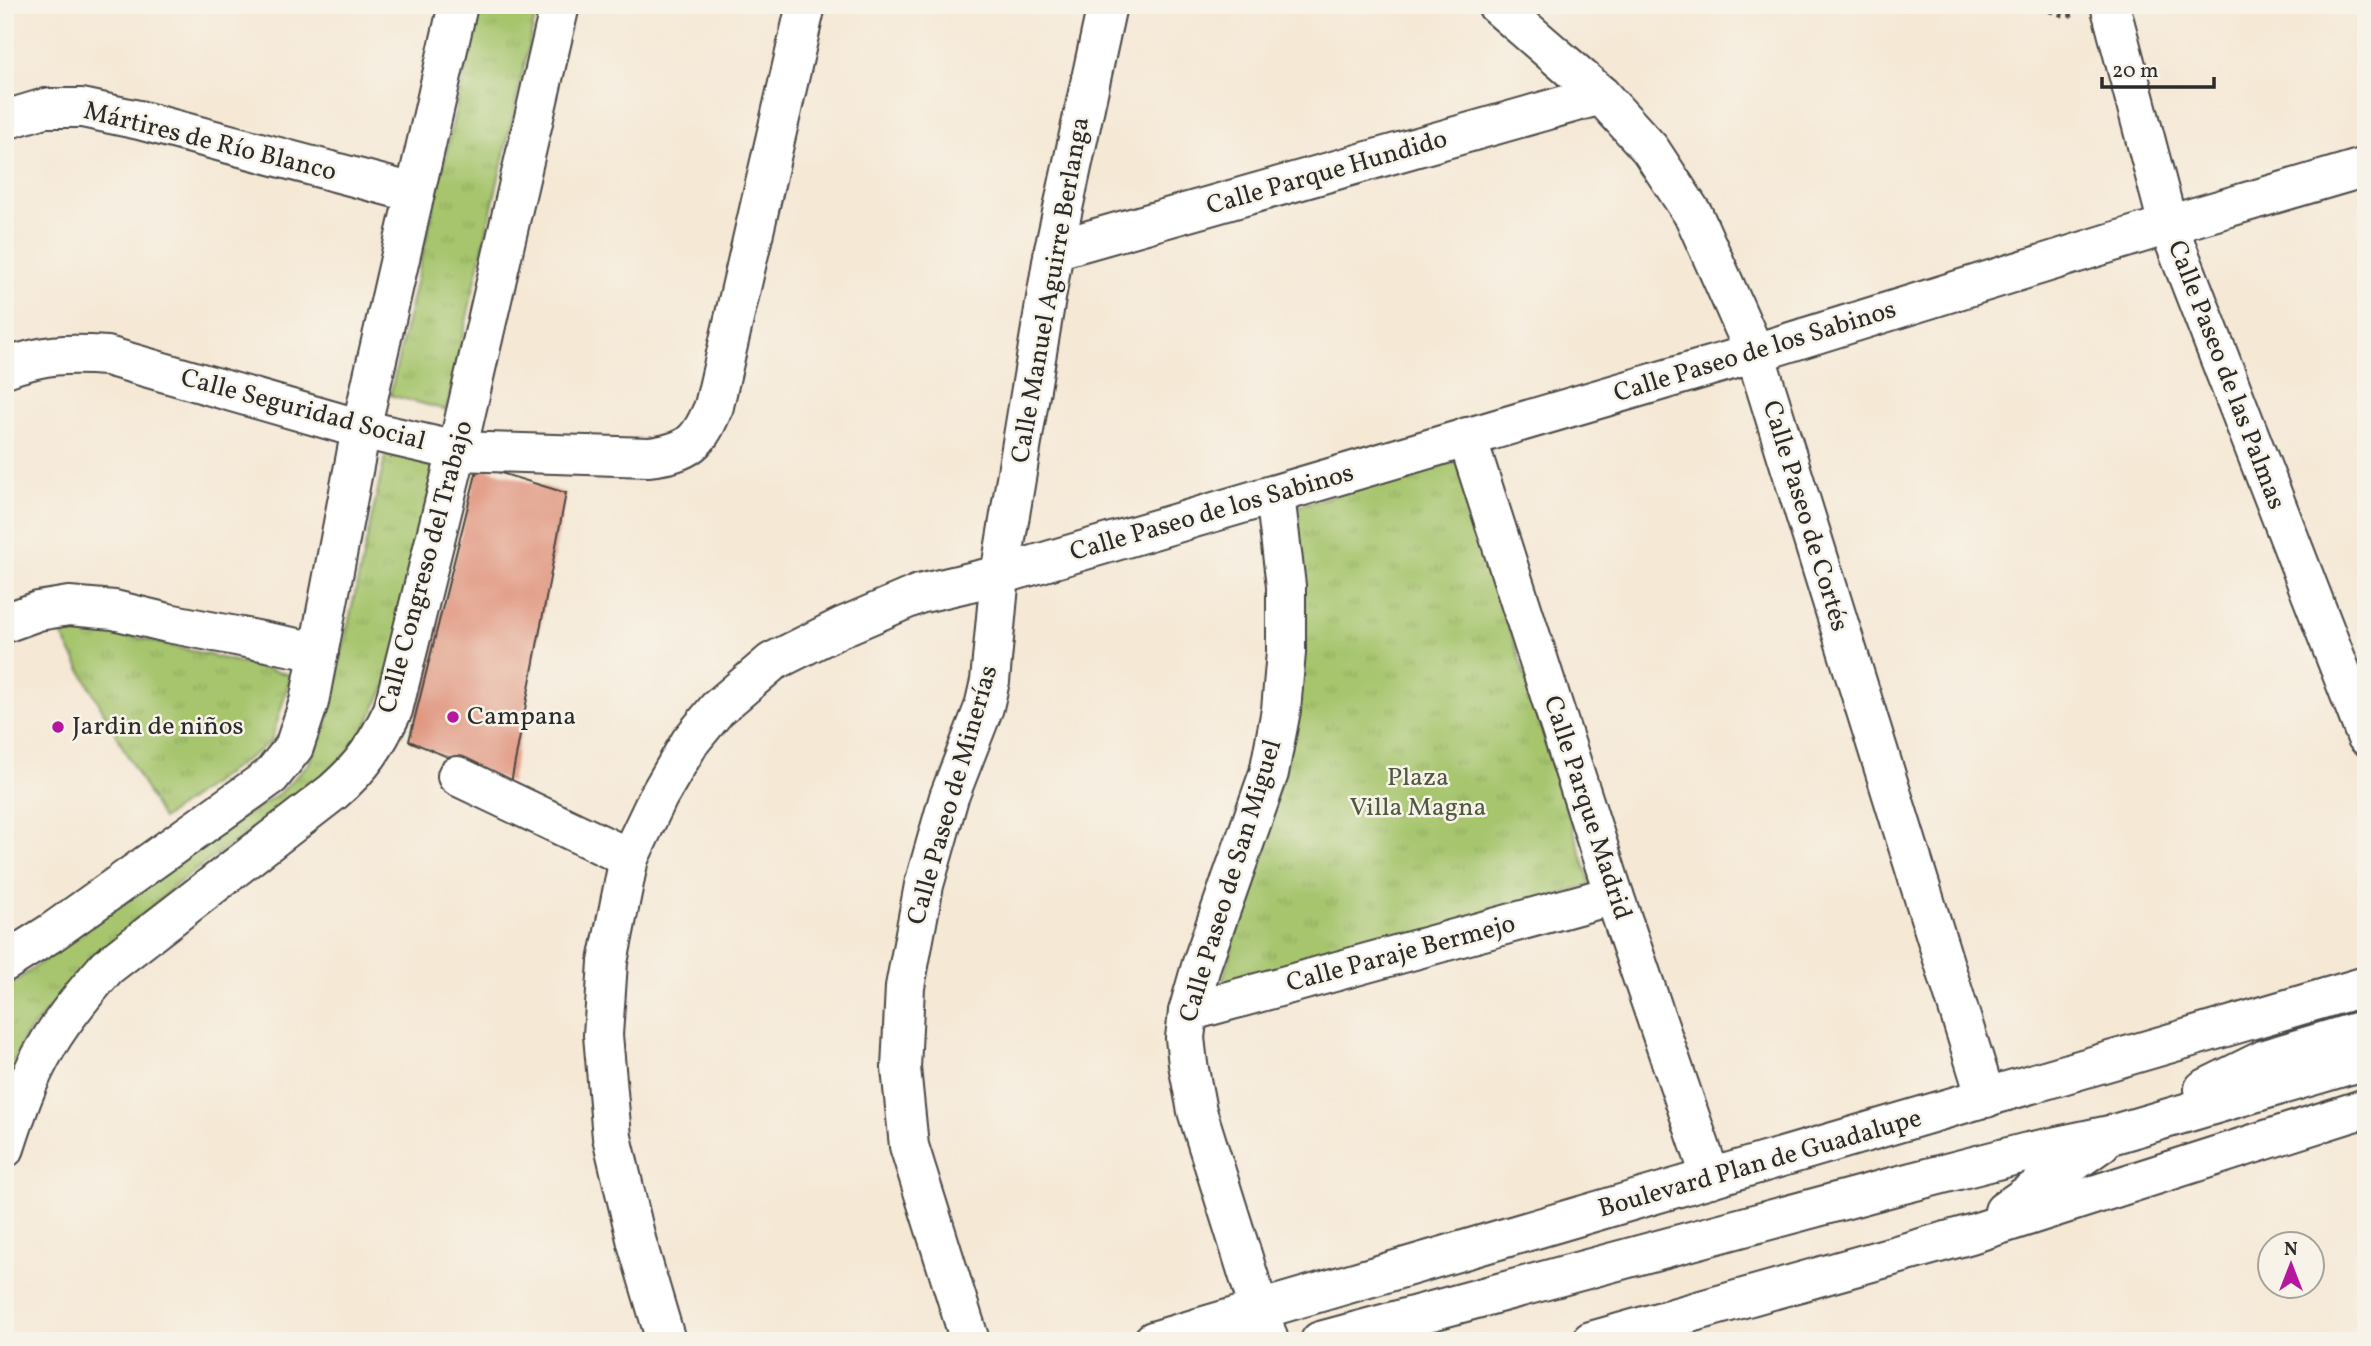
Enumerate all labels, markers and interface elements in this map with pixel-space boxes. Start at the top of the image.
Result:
scale bar [2102,46,2214,90]
text: 20 m [2112,57,2158,86]
street label: Mártires de Río Blanco [80,93,340,191]
street label: Calle Manuel Aguirre Berlanga [1003,114,1099,466]
street label: Calle Parque Hundido [1202,121,1452,225]
street label: Calle Paseo de las Palmas [2158,235,2294,515]
street label: Calle Paseo de los Sabinos [1609,292,1901,412]
street label: Calle Seguridad Social [177,360,429,460]
street label: Calle Paseo de Cortés [1753,396,1857,636]
street label: Calle Congreso del Trabajo [370,417,482,717]
street label: Calle Paseo de los Sabinos [1066,455,1358,571]
street label: Calle Paseo de Minerías [899,661,1007,929]
street label: Calle Parque Madrid [1534,691,1640,925]
place label: Campana [467,699,576,735]
place label: Jardin de niños [72,709,244,745]
marker: Campana [445,709,461,725]
marker: Jardin de niños [50,719,66,735]
street label: Calle Paseo de San Miguel [1171,735,1291,1027]
park label: Plaza Villa Magna [1350,760,1486,826]
street label: Calle Paraje Bermejo [1282,906,1520,1002]
street label: Boulevard Plan de Guadalupe [1594,1101,1926,1227]
north arrow [2256,1230,2326,1300]
text: N [2284,1237,2298,1263]

